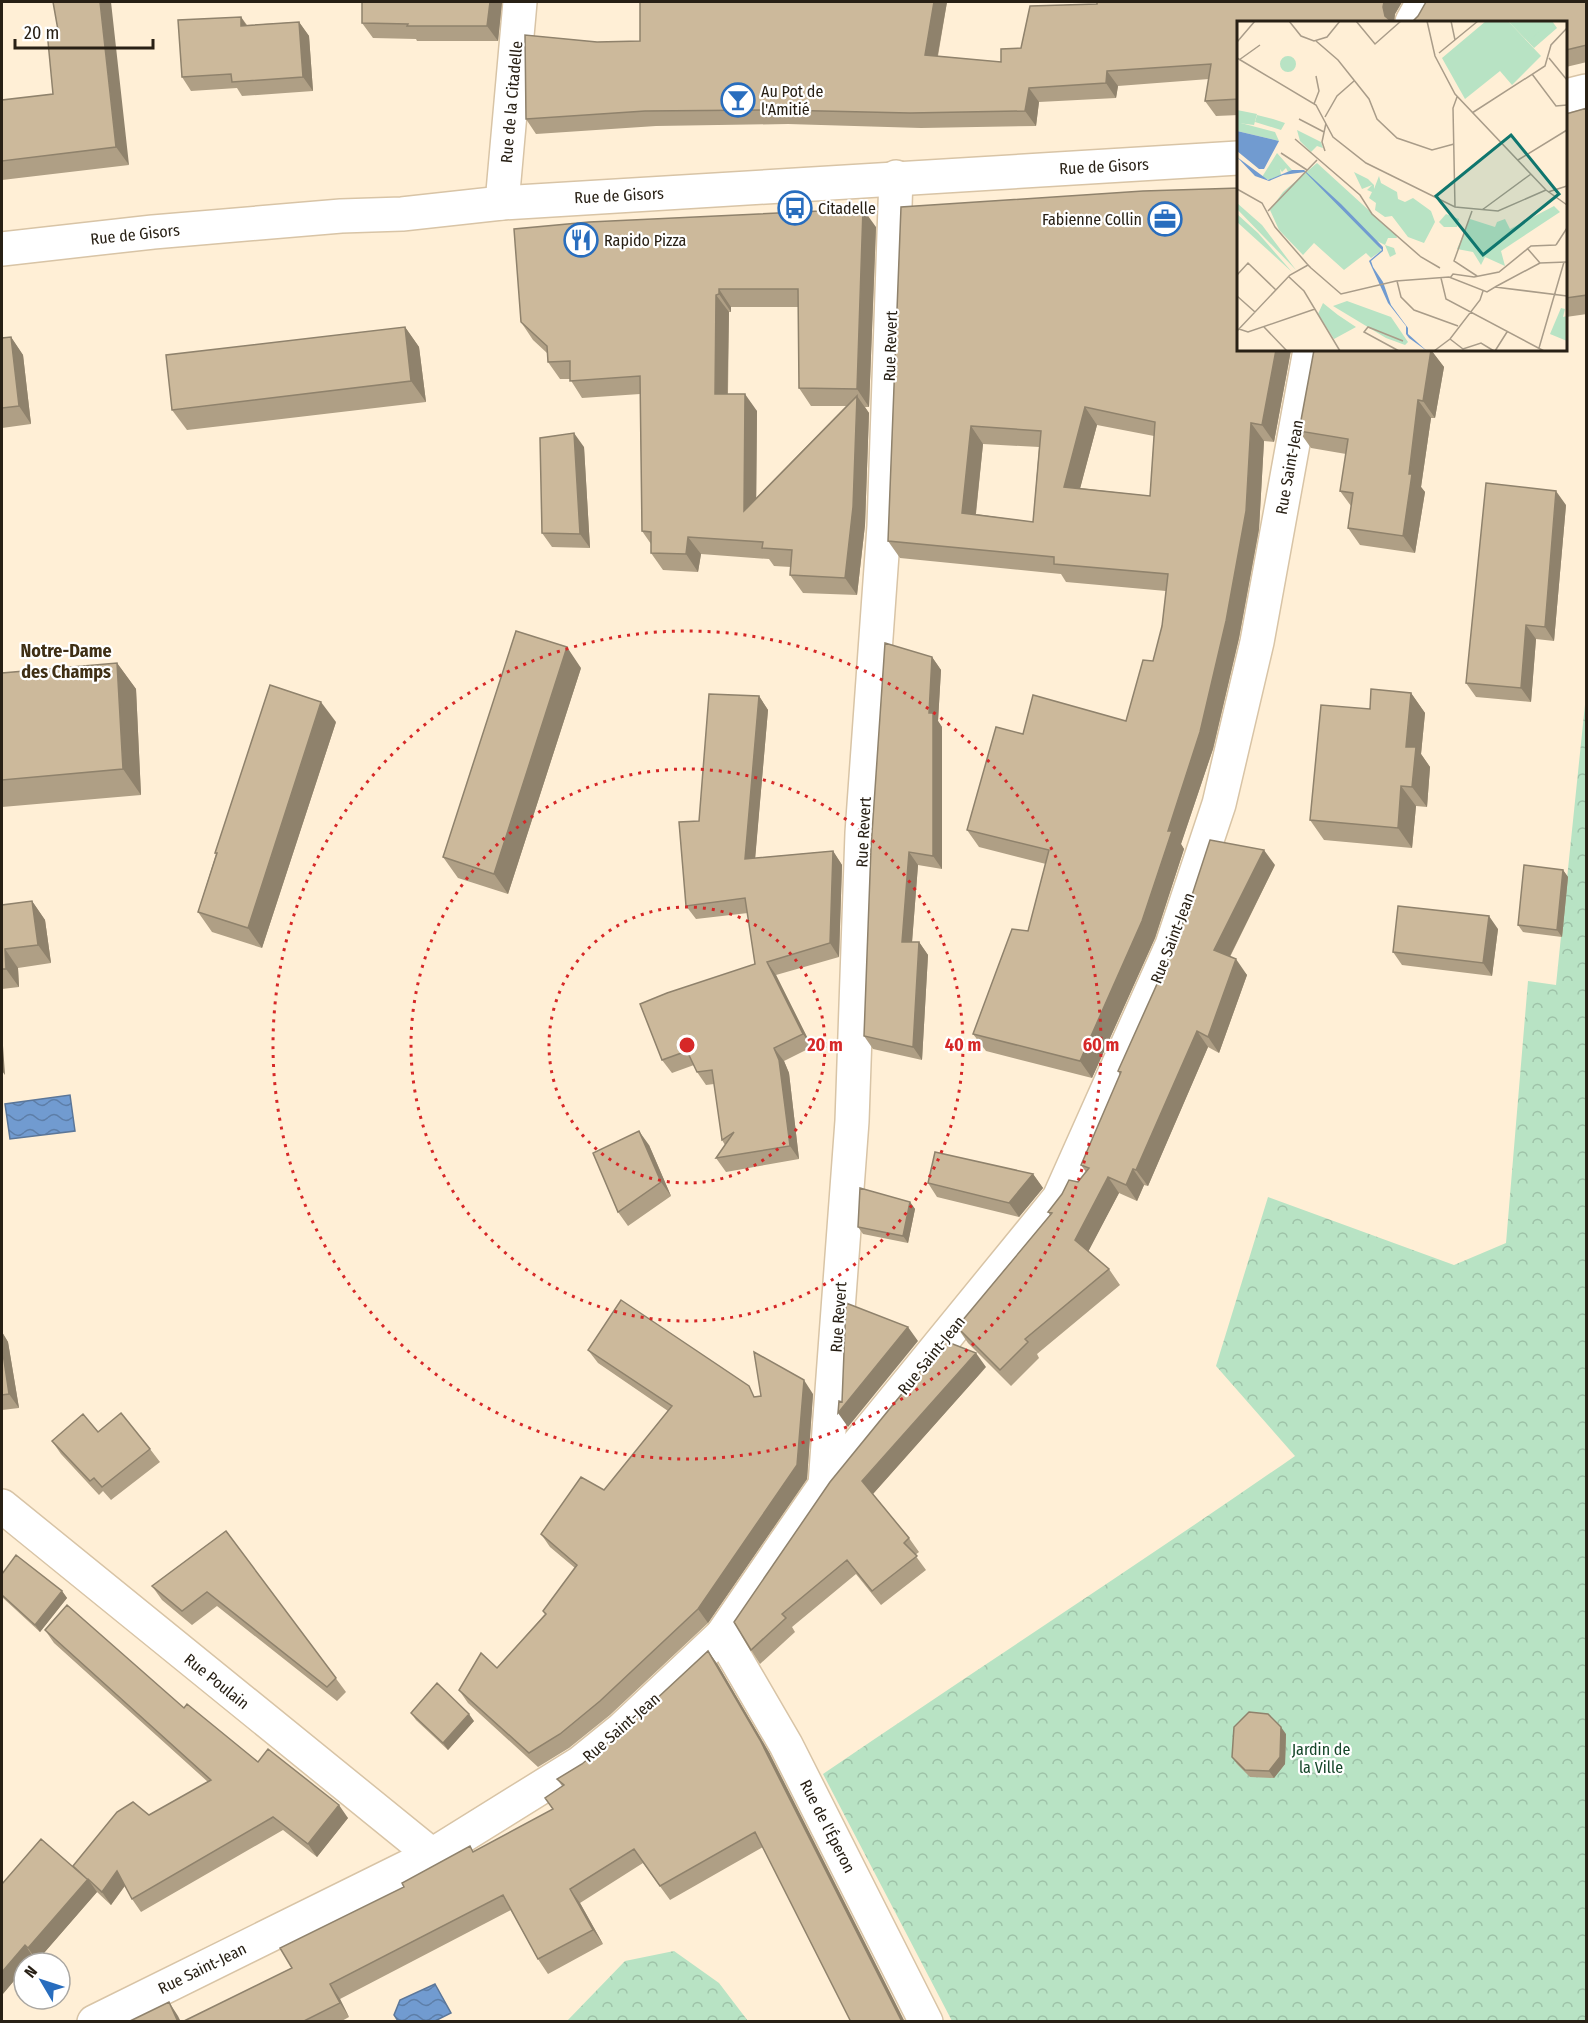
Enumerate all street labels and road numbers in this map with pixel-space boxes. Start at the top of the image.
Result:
street label: Rue de la Citadelle [497,40,526,164]
street label: Rue de Gisors [1059,155,1149,178]
street label: Rue de Gisors [574,184,664,207]
street label: Rue de Gisors [89,220,181,249]
street label: Rue Revert [880,310,901,382]
street label: Rue Saint-Jean [1272,418,1307,516]
street label: Rue Revert [852,795,875,868]
street label: Rue Saint-Jean [1146,890,1198,986]
street label: Rue Revert [827,1280,850,1353]
street label: Rue Saint-Jean [894,1312,969,1398]
street label: Rue Poulain [180,1650,253,1713]
street label: Rue Saint-Jean [579,1689,664,1766]
street label: Rue de l'Éperon [796,1776,859,1876]
street label: Rue Saint-Jean [155,1939,249,1998]

